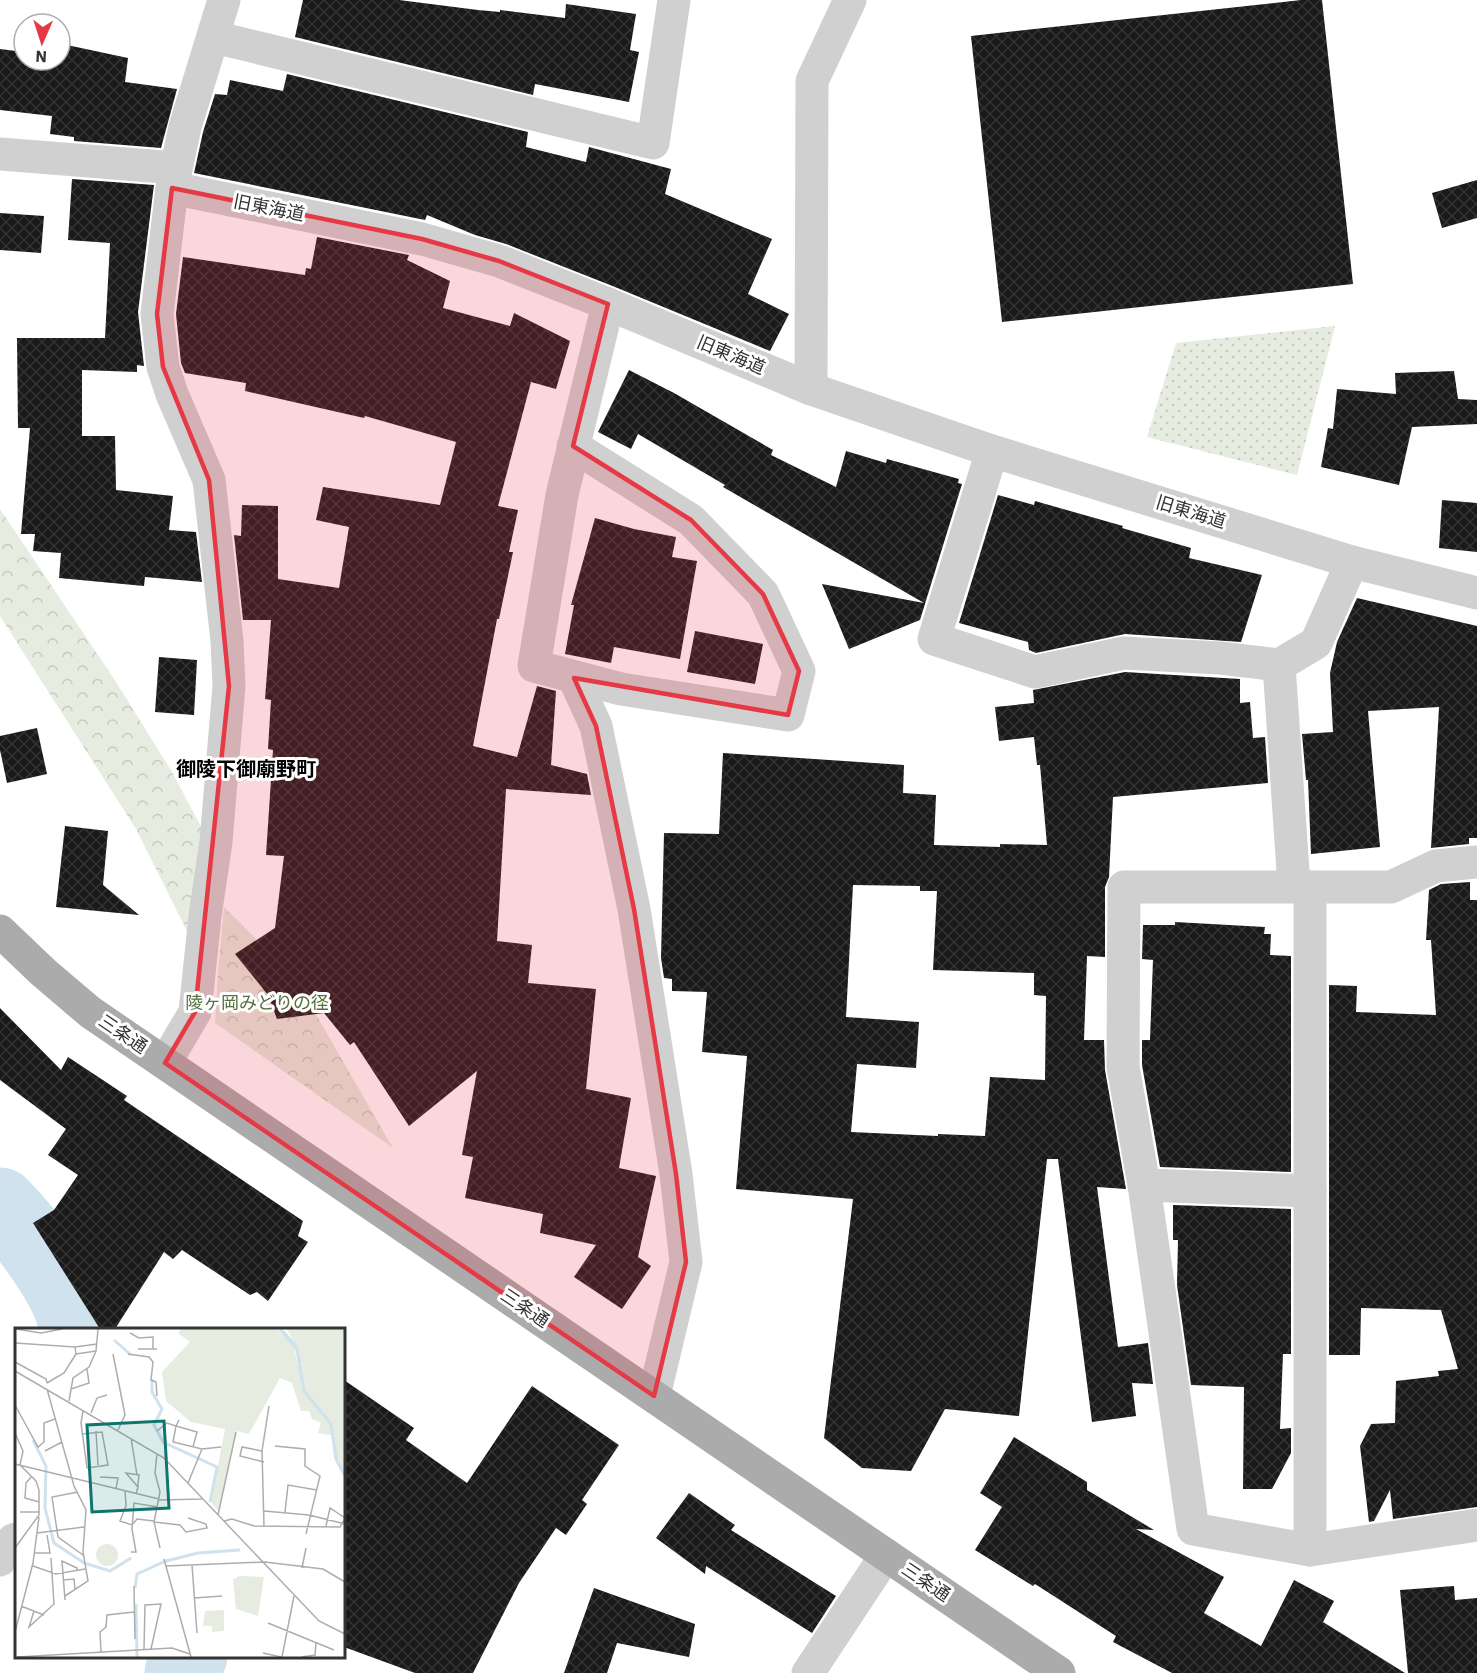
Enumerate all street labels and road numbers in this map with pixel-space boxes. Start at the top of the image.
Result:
street label: 旧東海道 [232,189,307,226]
street label: 旧東海道 [694,330,769,379]
street label: 旧東海道 [1153,490,1229,533]
street label: 三条通 [94,1009,152,1058]
street label: 三条通 [496,1283,554,1332]
street label: 三条通 [897,1557,955,1606]

